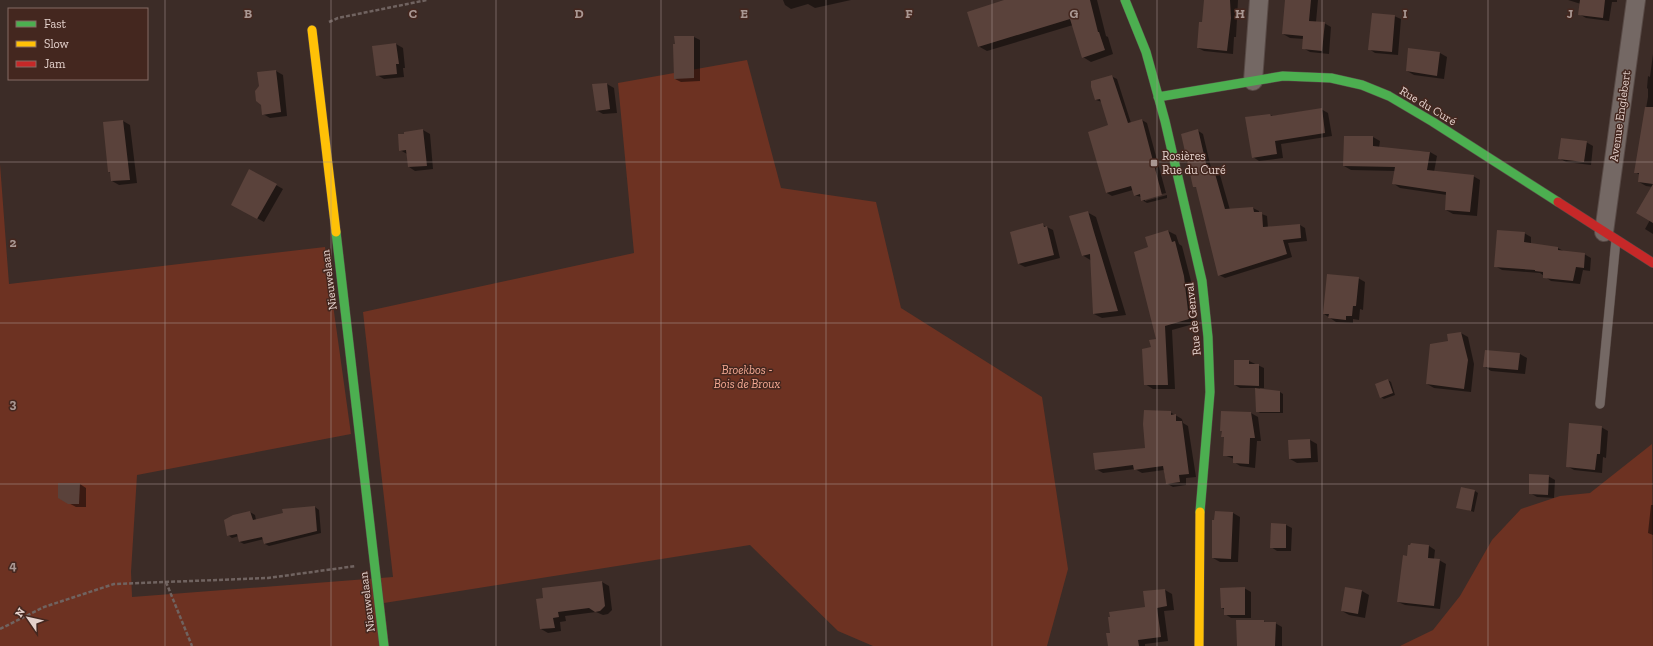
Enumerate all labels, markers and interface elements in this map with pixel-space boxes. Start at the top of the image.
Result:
text: B [244,6,252,21]
text: C [409,6,417,21]
text: D [574,6,584,21]
text: E [740,6,748,21]
text: F [905,6,913,21]
text: G [1070,6,1079,21]
text: H [1235,6,1245,21]
text: I [1403,6,1408,21]
text: J [1567,6,1573,21]
legend [8,8,148,80]
text: Fast [44,17,67,31]
text: Slow [44,37,70,51]
text: Jam [44,57,66,71]
street label: Avenue Englebert [1607,69,1633,162]
street label: Rue du Curé [1397,84,1459,129]
place label: Rosières Rue du Curé [1162,149,1226,177]
marker: Rosières Rue du Curé [1149,158,1159,168]
text: 2 [10,235,17,250]
street label: Nieuwelaan [318,249,340,311]
street label: Rue de Genval [1182,282,1204,356]
park label: Broekbos - Bois de Broux [714,363,780,391]
text: 3 [10,396,17,411]
text: 4 [9,558,17,573]
street label: Nieuwelaan [356,571,378,633]
north arrow [8,598,48,638]
text: N [12,605,28,620]

